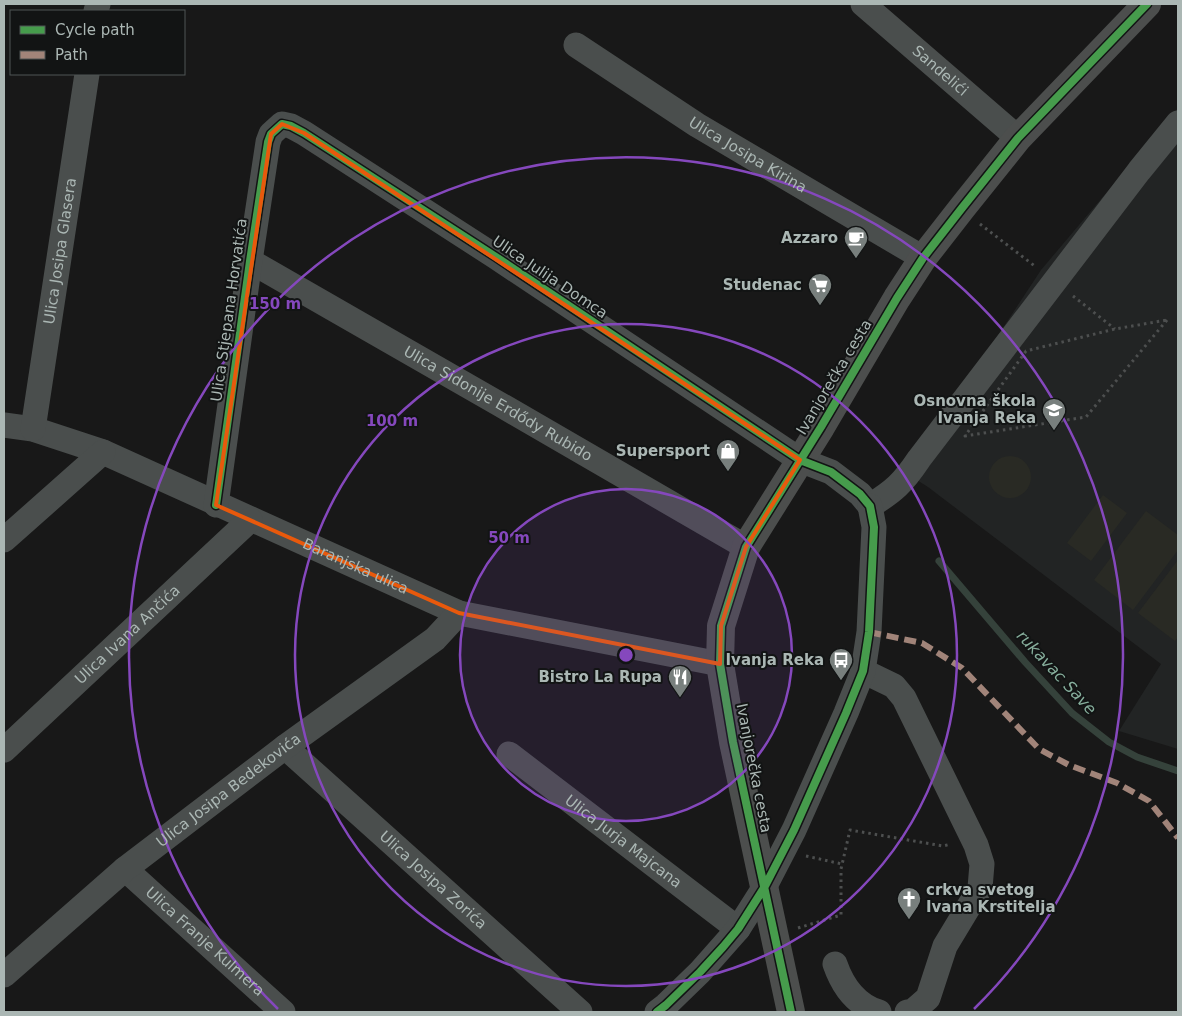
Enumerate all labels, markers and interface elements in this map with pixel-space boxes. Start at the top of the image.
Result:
legend [10,10,185,75]
text: Cycle path [55,21,135,39]
street label: Sandelići [909,42,972,100]
text: Path [55,46,88,64]
street label: Ulica Josipa Kirina [685,113,810,197]
street label: Ulica Josipa Glasera [40,176,80,326]
street label: Ulica Stjepana Horvatića [207,217,251,403]
cafe icon: Azzaro [843,225,869,259]
place label: Azzaro [781,229,838,247]
street label: Ulica Julija Domca [489,232,611,322]
supermarket icon: Studenac [807,272,833,306]
place label: Studenac [723,276,802,294]
text: 150 m [249,295,301,313]
street label: Ivanjorečka cesta [792,316,876,438]
street label: Ulica Sidonije Erdődy Rubido [400,342,596,465]
place label: Osnovna škola Ivanja Reka [913,392,1036,427]
school or university icon: Osnovna škola Ivanja Reka [1041,397,1067,431]
text: 100 m [366,412,418,430]
shop icon: Supersport [715,438,741,472]
place label: Supersport [616,442,710,460]
text: 50 m [488,529,530,547]
street label: Baranjska ulica [300,534,411,598]
street label: Ulica Ivana Ančića [71,581,184,688]
water label: rukavac Save [1013,626,1101,719]
centre of rings [617,646,635,664]
bus stop icon: Ivanja Reka [828,647,854,681]
place label: Ivanja Reka [726,651,824,669]
restaurant icon: Bistro La Rupa [667,664,693,698]
place label: Bistro La Rupa [538,668,662,686]
street label: Ivanjorečka cesta [733,702,775,834]
street label: Ulica Josipa Bedekovića [153,730,304,851]
street label: Ulica Jurja Majcana [561,791,685,892]
street label: Ulica Josipa Zorića [376,827,490,933]
place label: crkva svetog Ivana Krstitelja [926,881,1056,916]
street label: Ulica Franje Kulmera [142,883,268,1000]
church icon: crkva svetog Ivana Krstitelja [896,886,922,920]

